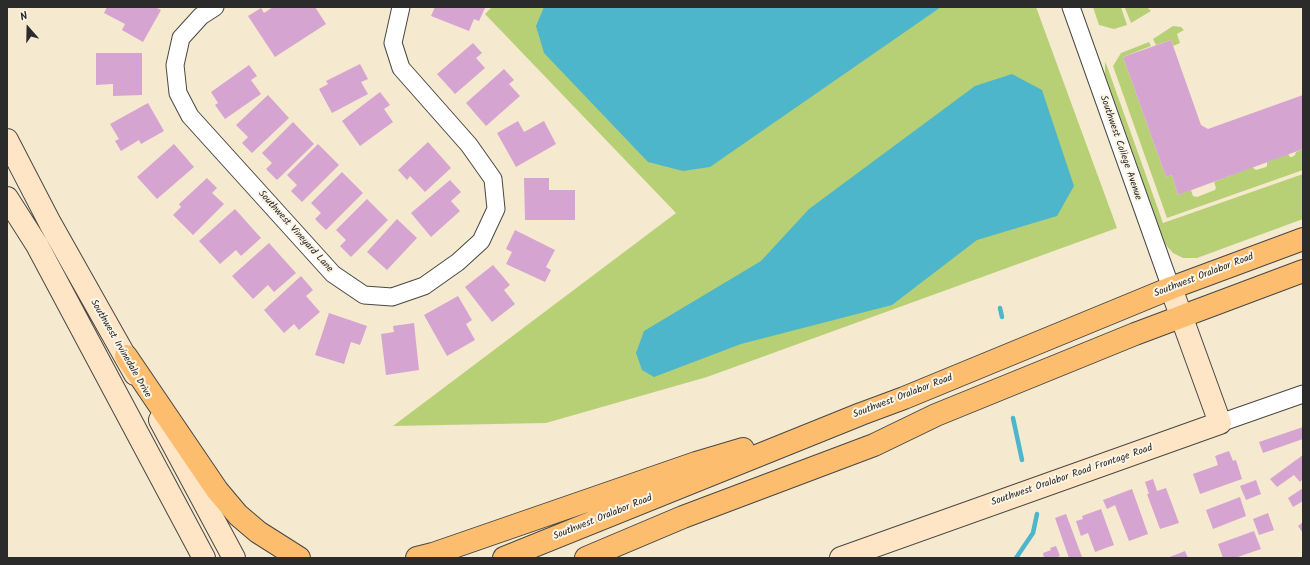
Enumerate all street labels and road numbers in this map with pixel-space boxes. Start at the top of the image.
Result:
street label: Southwest College Avenue [1096,94,1144,202]
street label: Southwest Vineyard Lane [255,188,335,276]
street label: Southwest Oralabor Road [1153,251,1255,301]
street label: Southwest Irvinedale Drive [87,298,153,400]
street label: Southwest Oralabor Road [852,372,954,422]
street label: Southwest Oralabor Road Frontage Road [990,443,1154,509]
street label: Southwest Oralabor Road [552,493,654,543]

